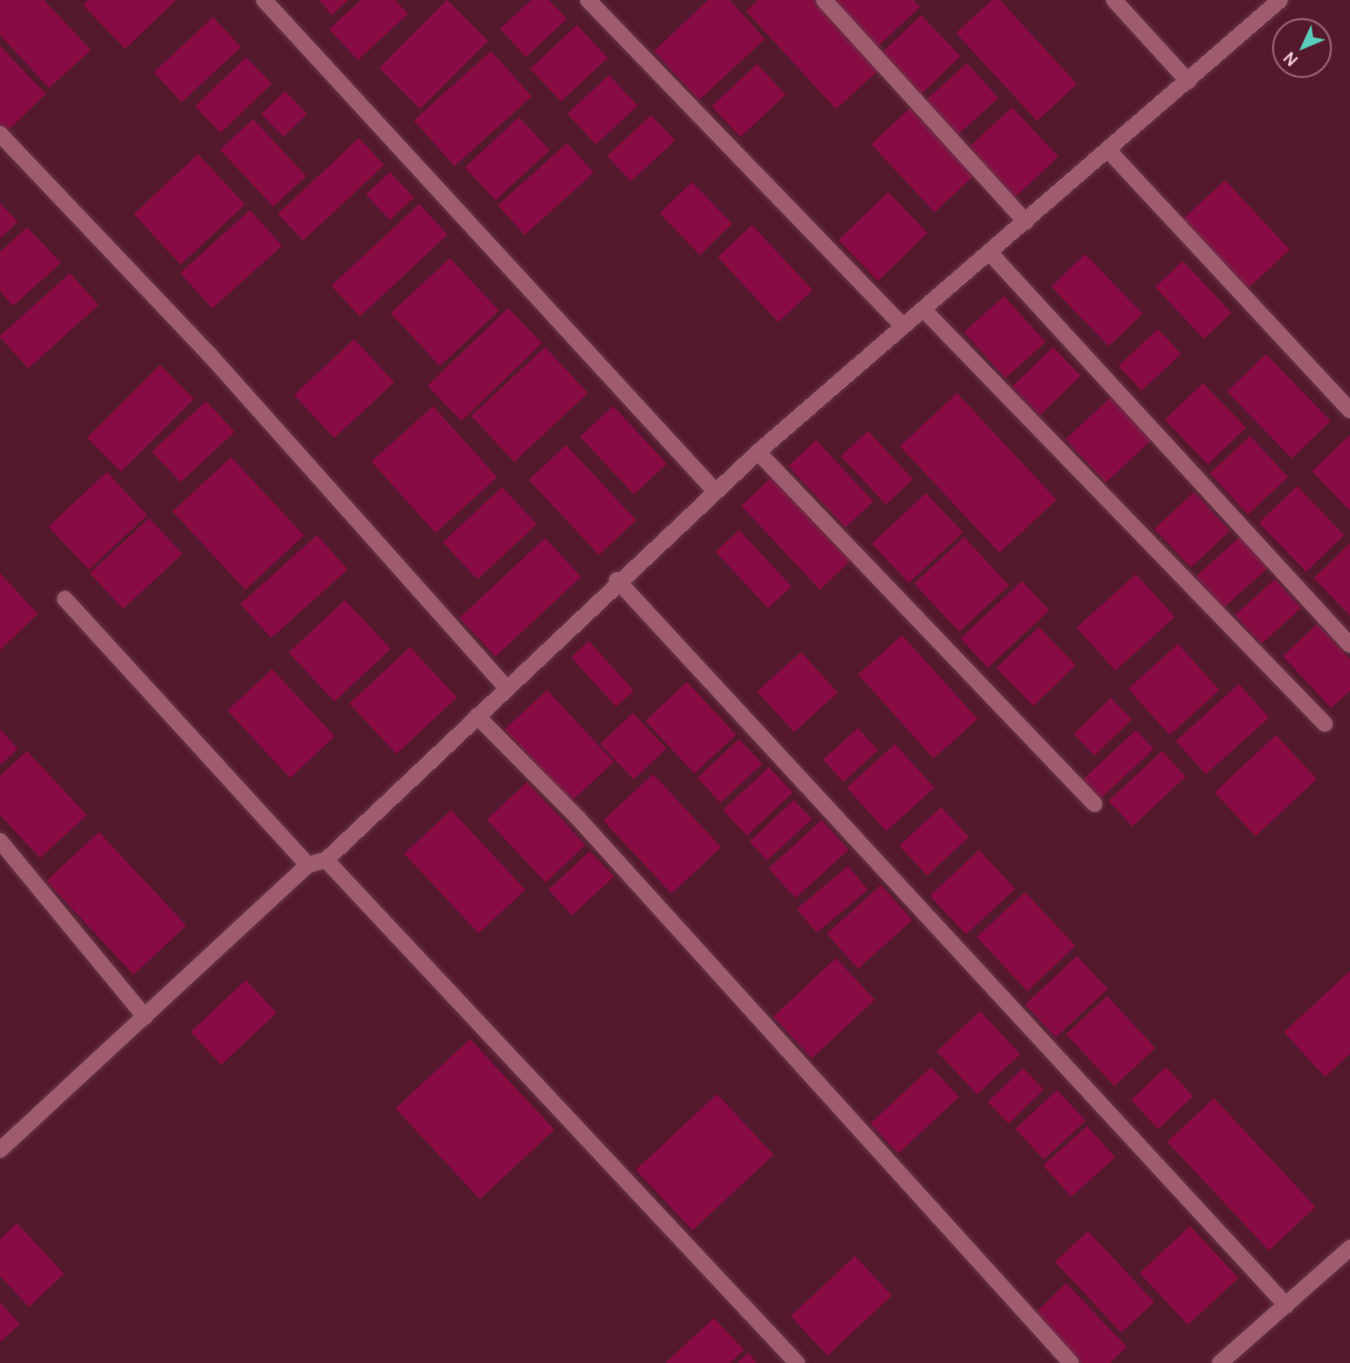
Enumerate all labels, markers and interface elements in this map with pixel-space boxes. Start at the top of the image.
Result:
north arrow [1272,18,1332,78]
text: N [1279,47,1302,71]

